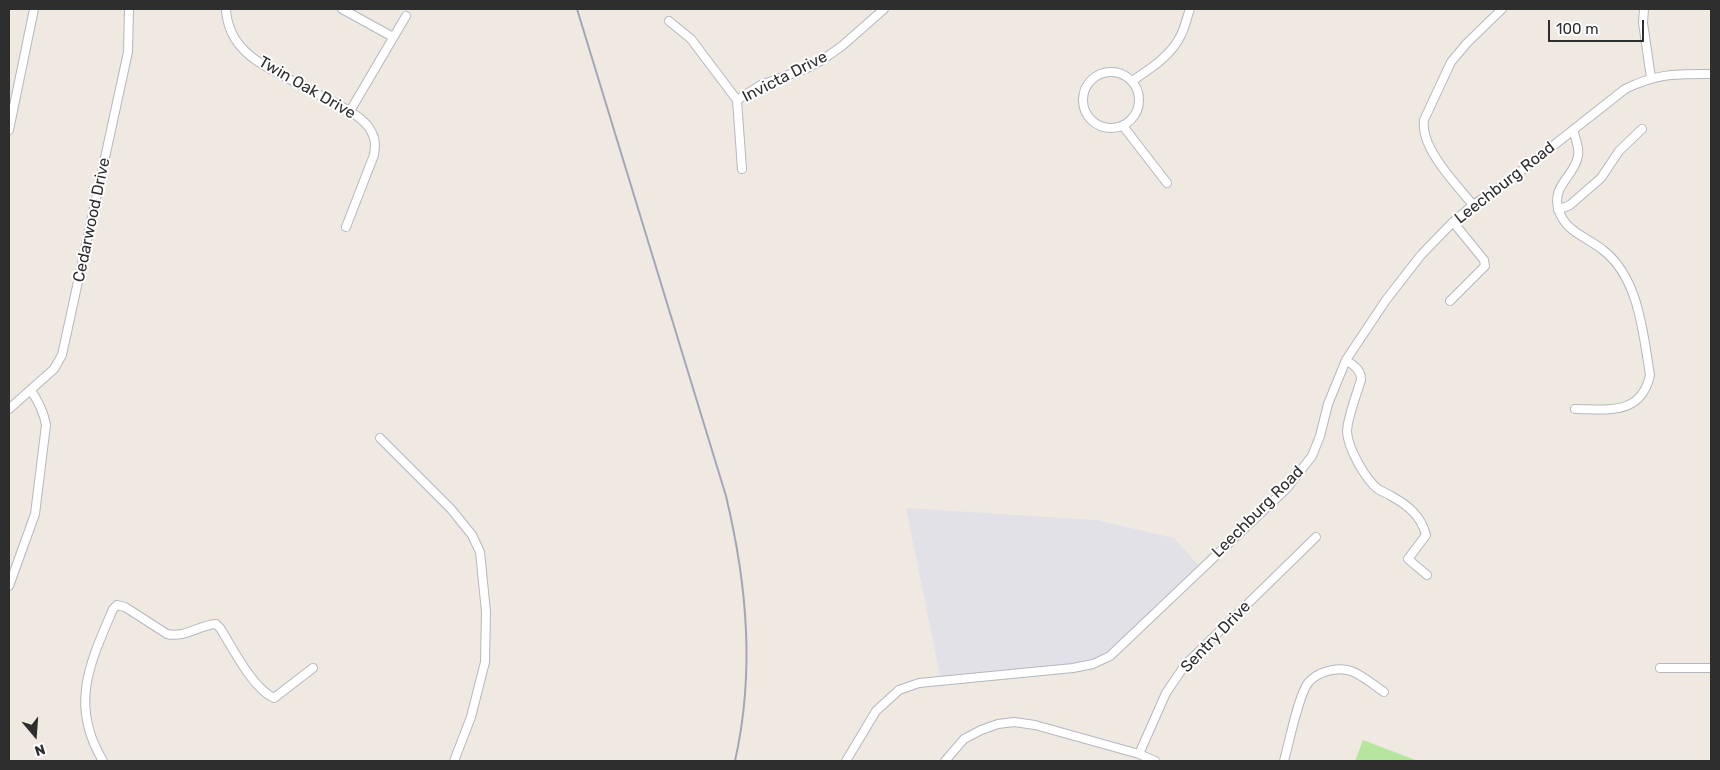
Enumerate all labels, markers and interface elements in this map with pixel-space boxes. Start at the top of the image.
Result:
scale bar [1550,10,1646,42]
text: 100 m [1556,20,1598,38]
street label: Invicta Drive [739,47,831,107]
street label: Twin Oak Drive [255,52,359,124]
street label: Leechburg Road [1451,138,1559,228]
street label: Cedarwood Drive [69,156,115,284]
street label: Leechburg Road [1208,462,1308,562]
street label: Sentry Drive [1177,597,1255,677]
north arrow [10,710,60,760]
text: N [32,740,47,759]

